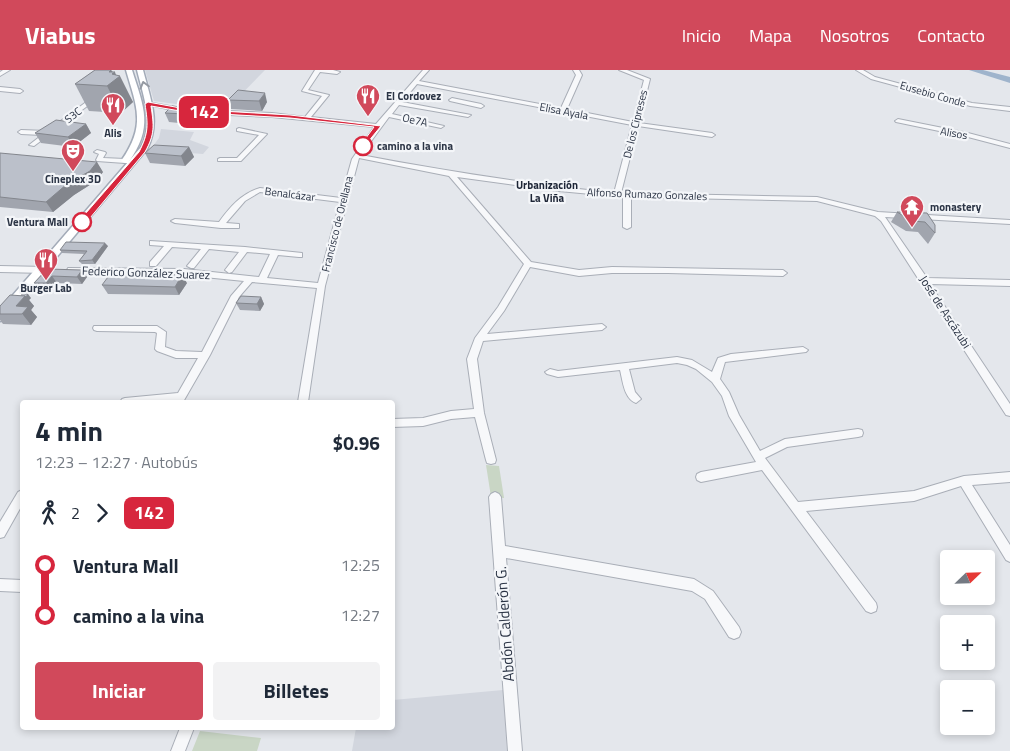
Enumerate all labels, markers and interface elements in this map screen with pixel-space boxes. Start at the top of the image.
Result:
text: Viabus [25,17,96,53]
text: Inicio [682,22,721,49]
text: Mapa [749,22,792,49]
text: Nosotros [820,22,889,49]
text: Contacto [917,22,985,49]
street label: Eusebio Conde [898,77,968,111]
one-way arrow [139,81,150,90]
restaurant icon: El Cordovez [355,83,381,117]
place label: El Cordovez [386,88,441,104]
street label: De los Cipreses [619,88,651,160]
restaurant icon: Alis [100,92,126,126]
line badge: 142 [175,96,233,128]
text: 142 [189,98,219,125]
street label: Elisa Ayala [538,98,590,124]
street label: S3C [61,103,85,127]
street label: Oe7A [401,109,430,131]
street label: Alisos [939,123,969,143]
place label: Alis [104,125,122,141]
marker: camino a la vina [353,136,373,156]
theatre icon: Cineplex 3D [60,138,86,172]
place label: camino a la vina [377,138,453,154]
place label: Cineplex 3D [45,171,101,187]
street label: Francisco de Orellana [317,174,357,274]
district label: Urbanización La Viña [516,177,578,206]
street label: Benalcázar [264,183,316,205]
street label: Alfonso Rumazo Gonzales [587,184,707,204]
temple icon: monastery [899,194,925,228]
place label: monastery [930,199,982,215]
marker: Ventura Mall [72,212,92,232]
place label: Ventura Mall [7,214,68,230]
restaurant icon: Burger Lab [33,247,59,281]
street label: Federico González Suarez [81,261,211,284]
street label: José de Ascázubi [915,271,976,352]
place label: Burger Lab [20,280,72,296]
text: 4 min [35,409,103,452]
text: $0.96 [333,428,380,457]
text: 12:23 – 12:27 · Autobús [35,450,198,474]
icon: walk [35,499,63,527]
icon: forward [88,499,116,527]
text: 142 [134,499,164,526]
text: 2 [71,501,80,525]
north arrow [940,550,995,605]
map controls [940,550,995,735]
text: Ventura Mall [73,551,179,580]
text: 12:25 [341,553,380,577]
street label: Abdón Calderón G. [489,566,520,682]
text: camino a la vina [73,601,204,630]
text: 12:27 [341,603,380,627]
button: + [940,615,995,670]
button: Iniciar [35,662,203,720]
button: Billetes [213,662,380,720]
button: − [940,680,995,735]

